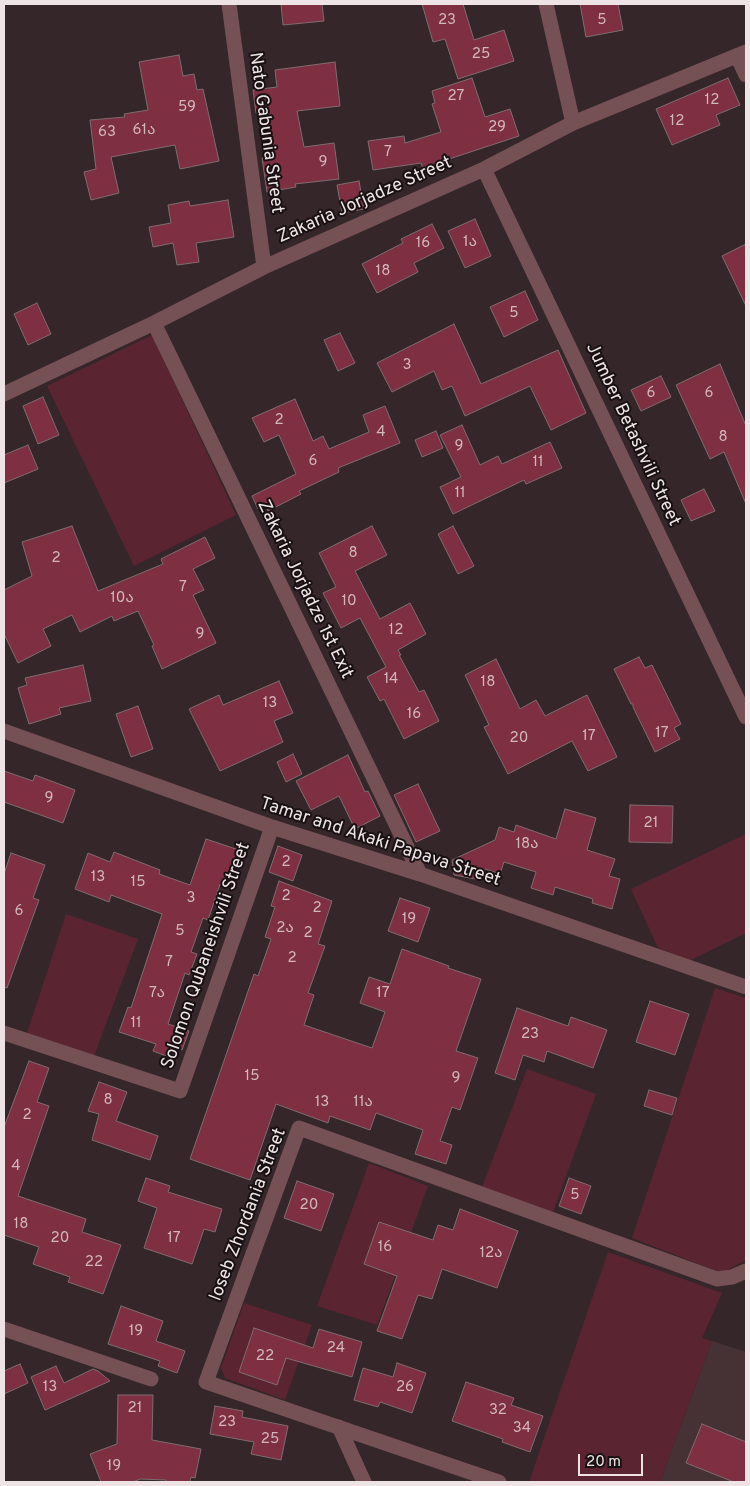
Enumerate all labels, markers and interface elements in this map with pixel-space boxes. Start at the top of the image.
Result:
house number: 23 [438,12,456,30]
house number: 5 [597,12,607,30]
house number: 25 [472,46,490,64]
street label: Nato Gabunia Street [243,51,287,215]
house number: 27 [448,88,464,106]
house number: 12 [705,92,719,110]
house number: 59 [178,99,196,117]
house number: 12 [670,113,684,131]
house number: 29 [488,119,506,137]
house number: 61ა [133,122,155,140]
house number: 63 [98,124,116,142]
house number: 7 [384,144,392,162]
street label: Zakaria Jorjadze Street [274,153,456,249]
house number: 9 [319,154,327,172]
house number: 1ა [463,234,477,252]
house number: 16 [416,235,430,253]
house number: 18 [376,263,390,281]
house number: 5 [509,305,519,323]
street label: Jumber Betashvili Street [580,340,684,530]
house number: 3 [402,357,412,375]
house number: 6 [647,385,655,403]
house number: 6 [705,385,713,403]
house number: 2 [274,412,284,430]
house number: 4 [376,424,386,442]
house number: 8 [718,429,728,447]
house number: 9 [455,438,463,456]
house number: 6 [309,453,317,471]
house number: 11 [532,454,544,472]
house number: 11 [454,485,466,503]
street label: Zakaria Jorjadze 1st Exit [251,497,357,683]
house number: 8 [348,545,358,563]
house number: 2 [51,550,61,568]
house number: 7 [179,579,187,597]
house number: 10ა [110,590,134,608]
house number: 10 [341,593,357,611]
house number: 12 [389,622,403,640]
house number: 9 [196,626,204,644]
house number: 14 [384,671,398,689]
house number: 18 [481,674,495,692]
house number: 13 [263,695,277,713]
house number: 16 [407,706,421,724]
house number: 17 [655,725,669,743]
house number: 17 [582,728,596,746]
house number: 20 [510,730,528,748]
house number: 9 [45,790,53,808]
street label: Tamar and Akaki Papava Street [257,794,503,892]
house number: 21 [644,815,658,833]
house number: 18ა [516,836,538,854]
street label: Solomon Qubaneishvili Street [158,840,256,1072]
house number: 2 [281,854,291,872]
house number: 13 [91,869,105,887]
house number: 15 [131,874,145,892]
house number: 2 [281,888,291,906]
house number: 3 [186,890,196,908]
house number: 2 [312,900,322,918]
house number: 6 [15,903,23,921]
house number: 19 [402,911,416,929]
house number: 2ა [276,920,294,938]
house number: 5 [175,923,185,941]
house number: 2 [303,925,313,943]
house number: 2 [287,950,297,968]
house number: 7 [165,954,173,972]
house number: 7ა [149,985,165,1003]
house number: 17 [376,985,390,1003]
house number: 11 [130,1015,142,1033]
house number: 23 [521,1026,539,1044]
house number: 15 [245,1068,259,1086]
house number: 9 [452,1070,460,1088]
house number: 8 [103,1092,113,1110]
house number: 13 [315,1094,329,1112]
house number: 11ა [353,1094,373,1112]
house number: 2 [22,1107,32,1125]
street label: Ioseb Zhordania Street [206,1125,292,1305]
house number: 4 [11,1158,21,1176]
house number: 5 [570,1187,580,1205]
house number: 20 [300,1197,318,1215]
house number: 18 [14,1216,28,1234]
house number: 20 [51,1230,69,1248]
house number: 17 [167,1230,181,1248]
house number: 16 [378,1239,392,1257]
house number: 12ა [479,1245,503,1263]
house number: 22 [85,1254,103,1272]
house number: 19 [129,1323,143,1341]
house number: 24 [327,1340,345,1358]
house number: 22 [256,1348,274,1366]
house number: 13 [43,1379,57,1397]
house number: 26 [396,1379,414,1397]
house number: 21 [128,1400,142,1418]
house number: 32 [489,1402,507,1420]
house number: 23 [218,1414,236,1432]
house number: 34 [513,1420,531,1438]
house number: 25 [261,1431,279,1449]
scale bar [580,1444,645,1476]
text: 20 m [586,1453,621,1472]
house number: 19 [107,1458,121,1476]

